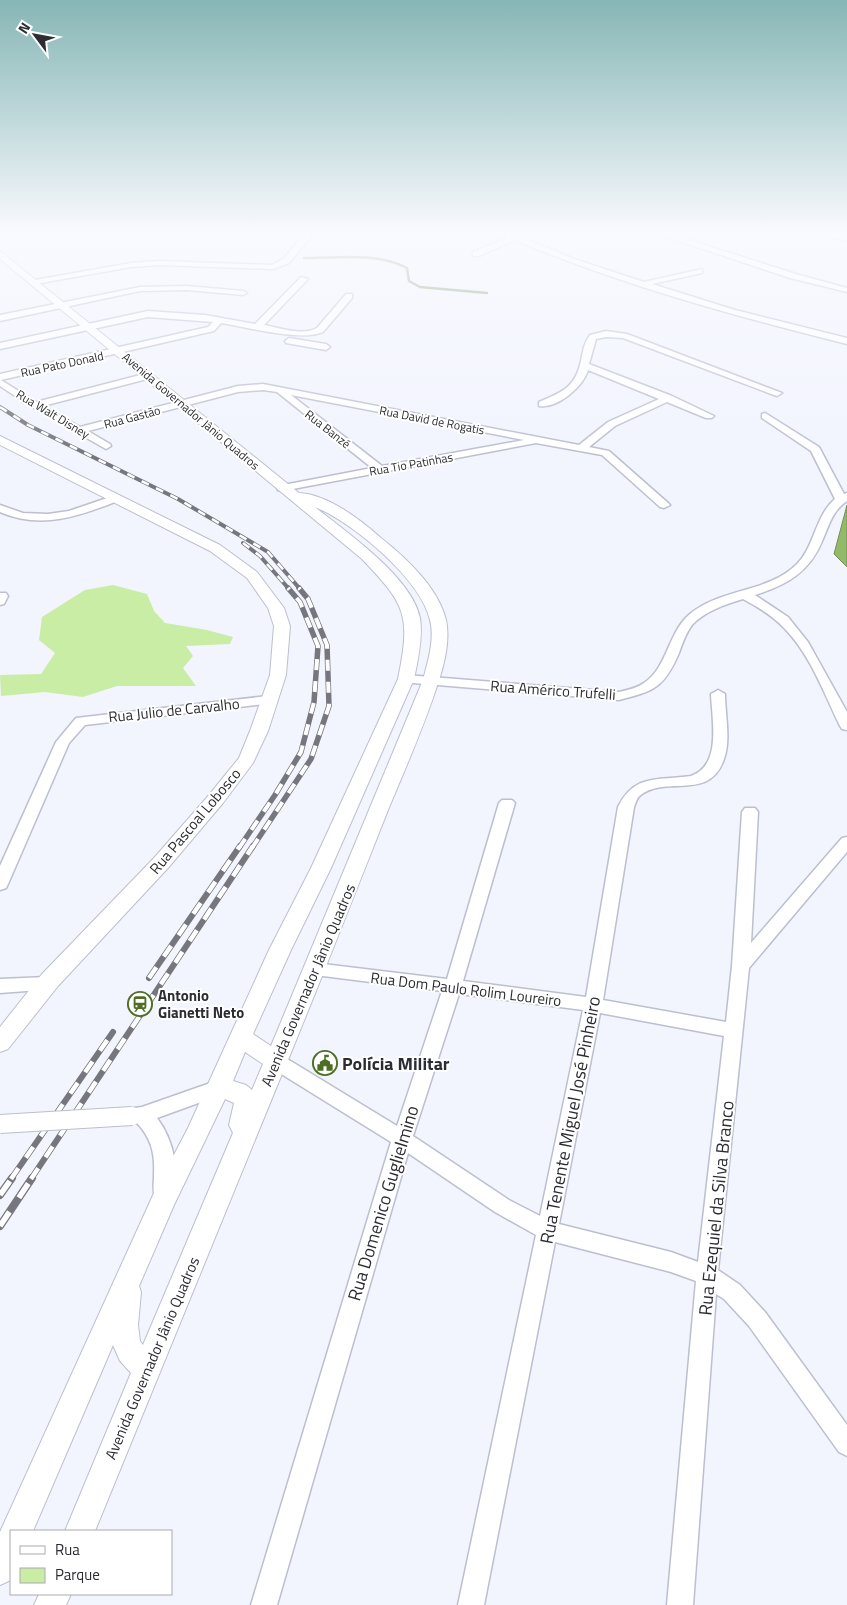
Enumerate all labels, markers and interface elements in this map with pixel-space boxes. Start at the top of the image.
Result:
north arrow [10,10,60,60]
text: N [12,18,35,38]
street label: Rua Pato Donald [19,346,105,382]
street label: Avenida Governador Jânio Quadros [118,348,264,475]
street label: Rua Walt Disney [13,385,93,444]
street label: Rua Gastão [102,400,162,434]
street label: Rua David de Rogatis [378,400,487,440]
street label: Rua Banzé [301,405,355,453]
street label: Rua Tio Patinhas [368,447,455,481]
street label: Rua Américo Trufelli [490,674,616,706]
street label: Rua Julio de Carvalho [107,692,241,728]
street label: Rua Pascoal Lobosco [144,763,246,879]
street label: Avenida Governador Jânio Quadros [255,880,361,1090]
street label: Rua Dom Paulo Rolim Loureiro [369,966,563,1012]
place label: Antonio Gianetti Neto [158,984,244,1024]
station icon: Antonio Gianetti Neto [127,991,153,1017]
street label: Rua Tenente Miguel José Pinheiro [533,994,607,1246]
public building icon: Polícia Militar [312,1050,338,1076]
place label: Polícia Militar [342,1050,450,1077]
street label: Rua Ezequiel da Silva Branco [691,1099,741,1317]
street label: Rua Domenico Guglielmino [340,1102,426,1304]
street label: Avenida Governador Jânio Quadros [99,1253,205,1463]
legend [10,1530,172,1595]
text: Rua [55,1538,80,1561]
text: Parque [55,1563,100,1586]

